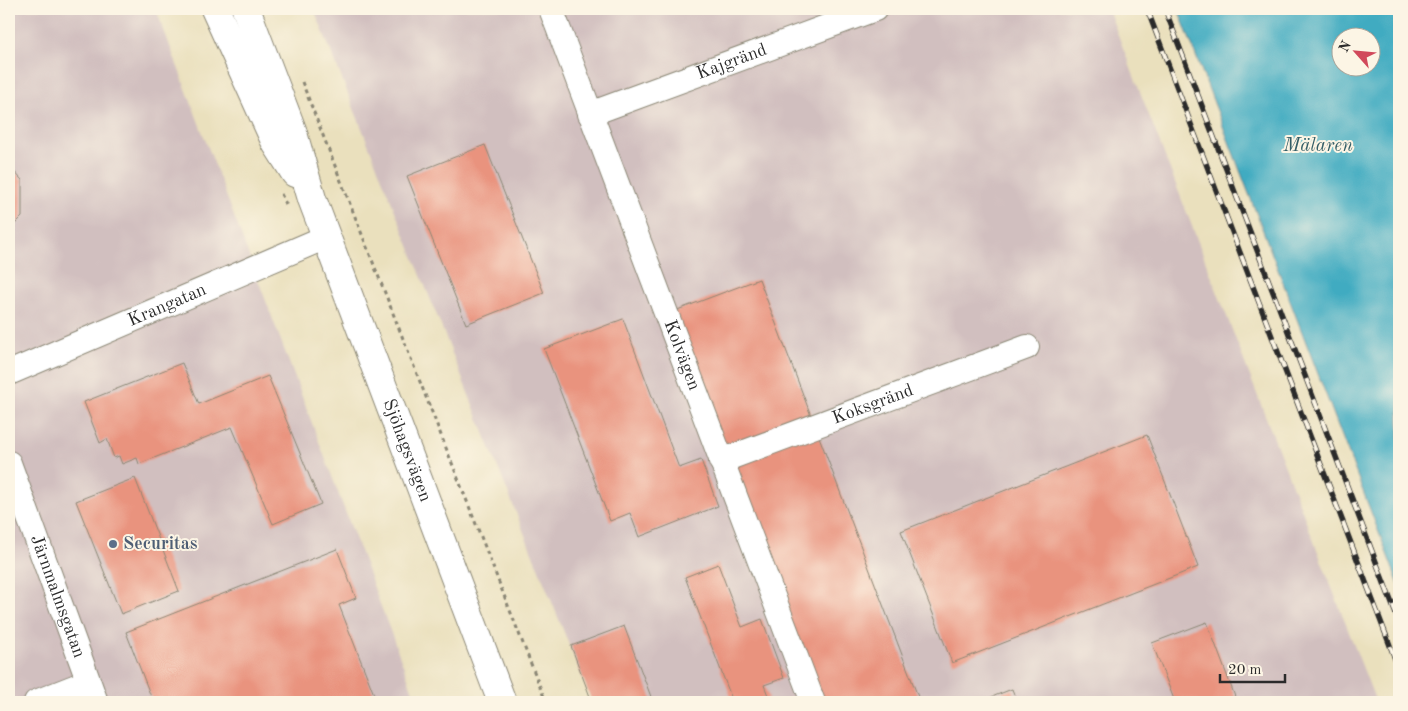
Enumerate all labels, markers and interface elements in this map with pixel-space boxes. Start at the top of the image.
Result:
north arrow [1330,28,1380,78]
text: N [1337,38,1354,54]
street label: Kajgränd [694,41,769,83]
water label: Mälaren [1282,137,1353,156]
street label: Krangatan [125,280,209,330]
street label: Kolvägen [660,317,703,393]
street label: Koksgränd [830,381,916,428]
street label: Sjöhagsvägen [379,397,435,504]
street label: Järnmalmsgatan [27,532,88,661]
place label: Securitas [123,535,198,553]
marker: Securitas [107,538,119,550]
scale bar [1220,651,1286,683]
text: 20 m [1228,663,1262,678]

